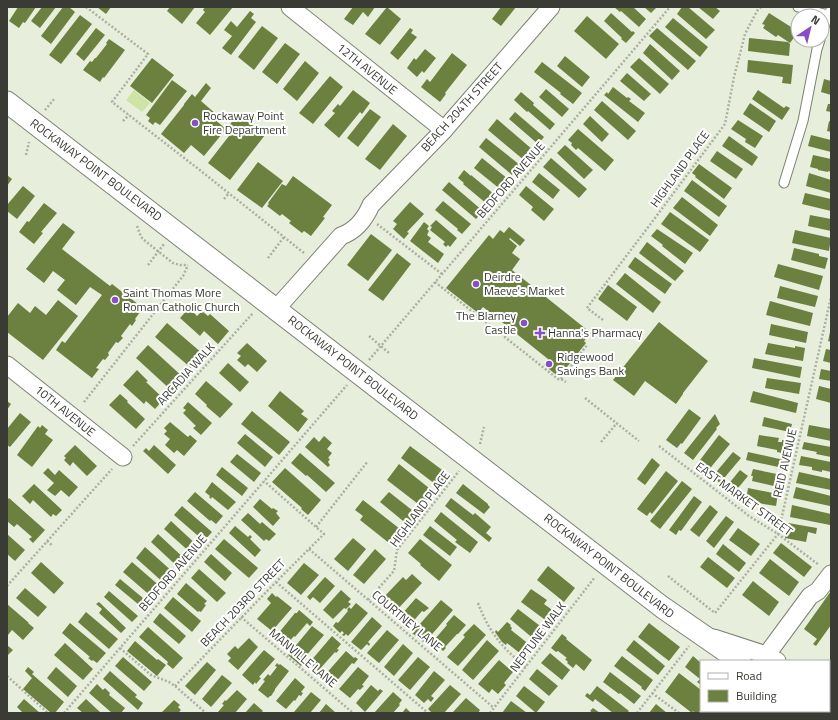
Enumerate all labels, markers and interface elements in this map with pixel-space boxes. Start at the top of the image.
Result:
north arrow [790,8,830,48]
text: N [808,11,823,29]
street label: 12TH AVENUE [333,38,402,99]
street label: BEACH 204TH STREET [416,57,508,156]
place label: Rockaway Point Fire Department [203,106,287,139]
street label: ROCKAWAY POINT BOULEVARD [26,114,167,226]
marker: Rockaway Point Fire Department [190,118,200,128]
street label: HIGHLAND PLACE [645,126,714,211]
street label: BEDFORD AVENUE [472,137,550,222]
place label: Deirdre Maeve's Market [484,267,565,300]
marker: Deirdre Maeve's Market [471,279,481,289]
place label: Saint Thomas More Roman Catholic Church [123,283,240,316]
marker: Saint Thomas More Roman Catholic Church [110,295,120,305]
place label: The Blarney Castle [456,306,516,339]
street label: ROCKAWAY POINT BOULEVARD [284,311,423,425]
marker: The Blarney Castle [519,318,529,328]
place label: Hanna's Pharmacy [548,323,643,342]
marker: Hanna's Pharmacy [535,328,545,338]
street label: ARCADIA WALK [152,338,219,409]
place label: Ridgewood Savings Bank [557,347,625,380]
marker: Ridgewood Savings Bank [544,359,554,369]
street label: 10TH AVENUE [31,380,100,441]
street label: REID AVENUE [767,426,802,499]
street label: EAST MARKET STREET [692,457,797,541]
street label: HIGHLAND PLACE [385,466,455,551]
street label: ROCKAWAY POINT BOULEVARD [540,509,679,623]
street label: BEDFORD AVENUE [134,530,212,615]
street label: BEACH 203RD STREET [196,554,290,651]
street label: COURTNEY LANE [368,585,447,656]
street label: NEPTUNE WALK [505,598,570,676]
street label: MANVILLE LANE [265,623,342,692]
legend [700,660,830,712]
text: Road [736,666,762,685]
text: Building [736,686,777,705]

